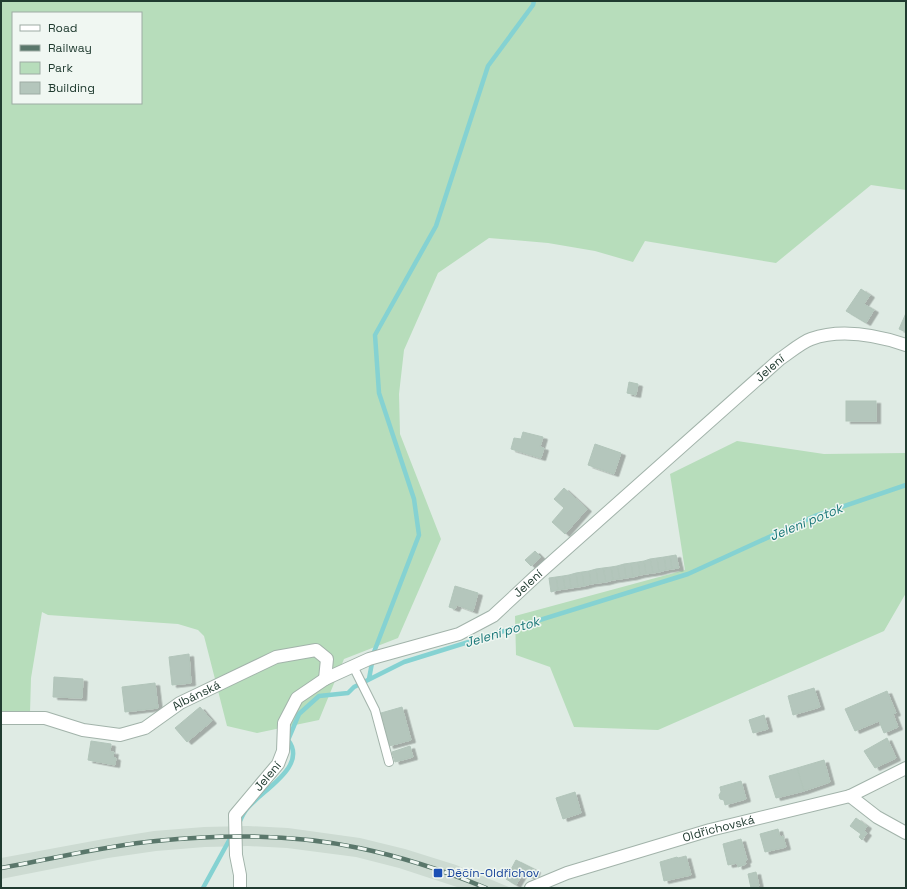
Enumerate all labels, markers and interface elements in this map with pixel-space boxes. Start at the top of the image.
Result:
legend [12,12,142,104]
text: Road [48,20,77,36]
text: Railway [48,40,92,56]
text: Park [48,60,73,76]
text: Building [48,80,95,96]
street label: Jelení [752,350,787,385]
water label: Jelení potok [767,499,847,544]
street label: Jelení [510,566,546,601]
water label: Jelení potok [463,612,543,651]
street label: Albánská [169,677,223,714]
street label: Jelení [250,758,285,795]
street label: Oldřichovská [681,811,756,846]
place label: Děčín-Oldřichov [447,865,540,881]
marker: Děčín-Oldřichov [432,867,444,879]

